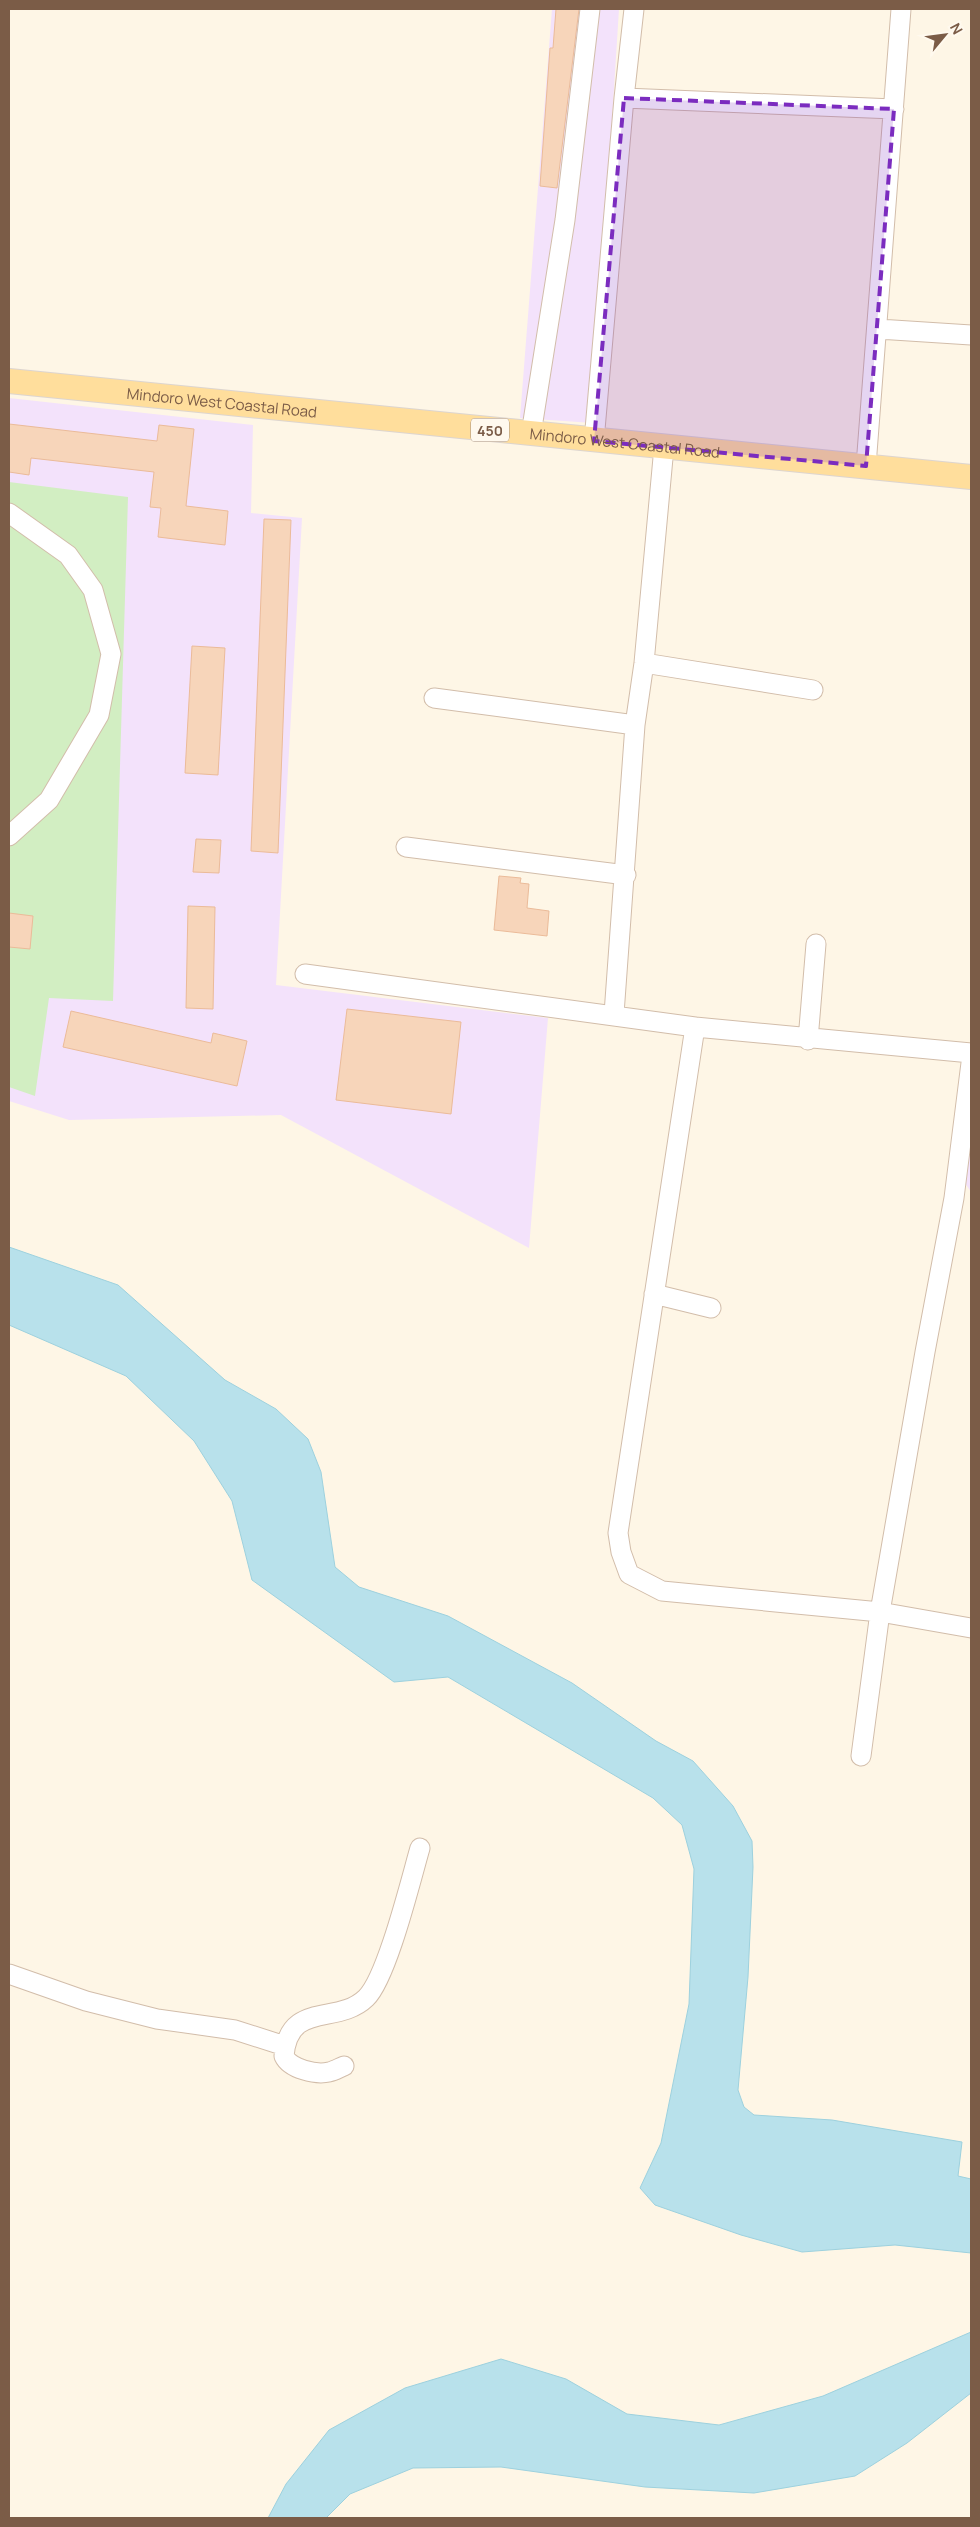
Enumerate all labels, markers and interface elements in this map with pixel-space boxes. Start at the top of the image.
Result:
north arrow [920,10,970,60]
text: N [946,19,968,37]
street label: Mindoro West Coastal Road [126,382,318,422]
road number: 450 [471,418,509,442]
street label: Mindoro West Coastal Road [529,423,721,462]

